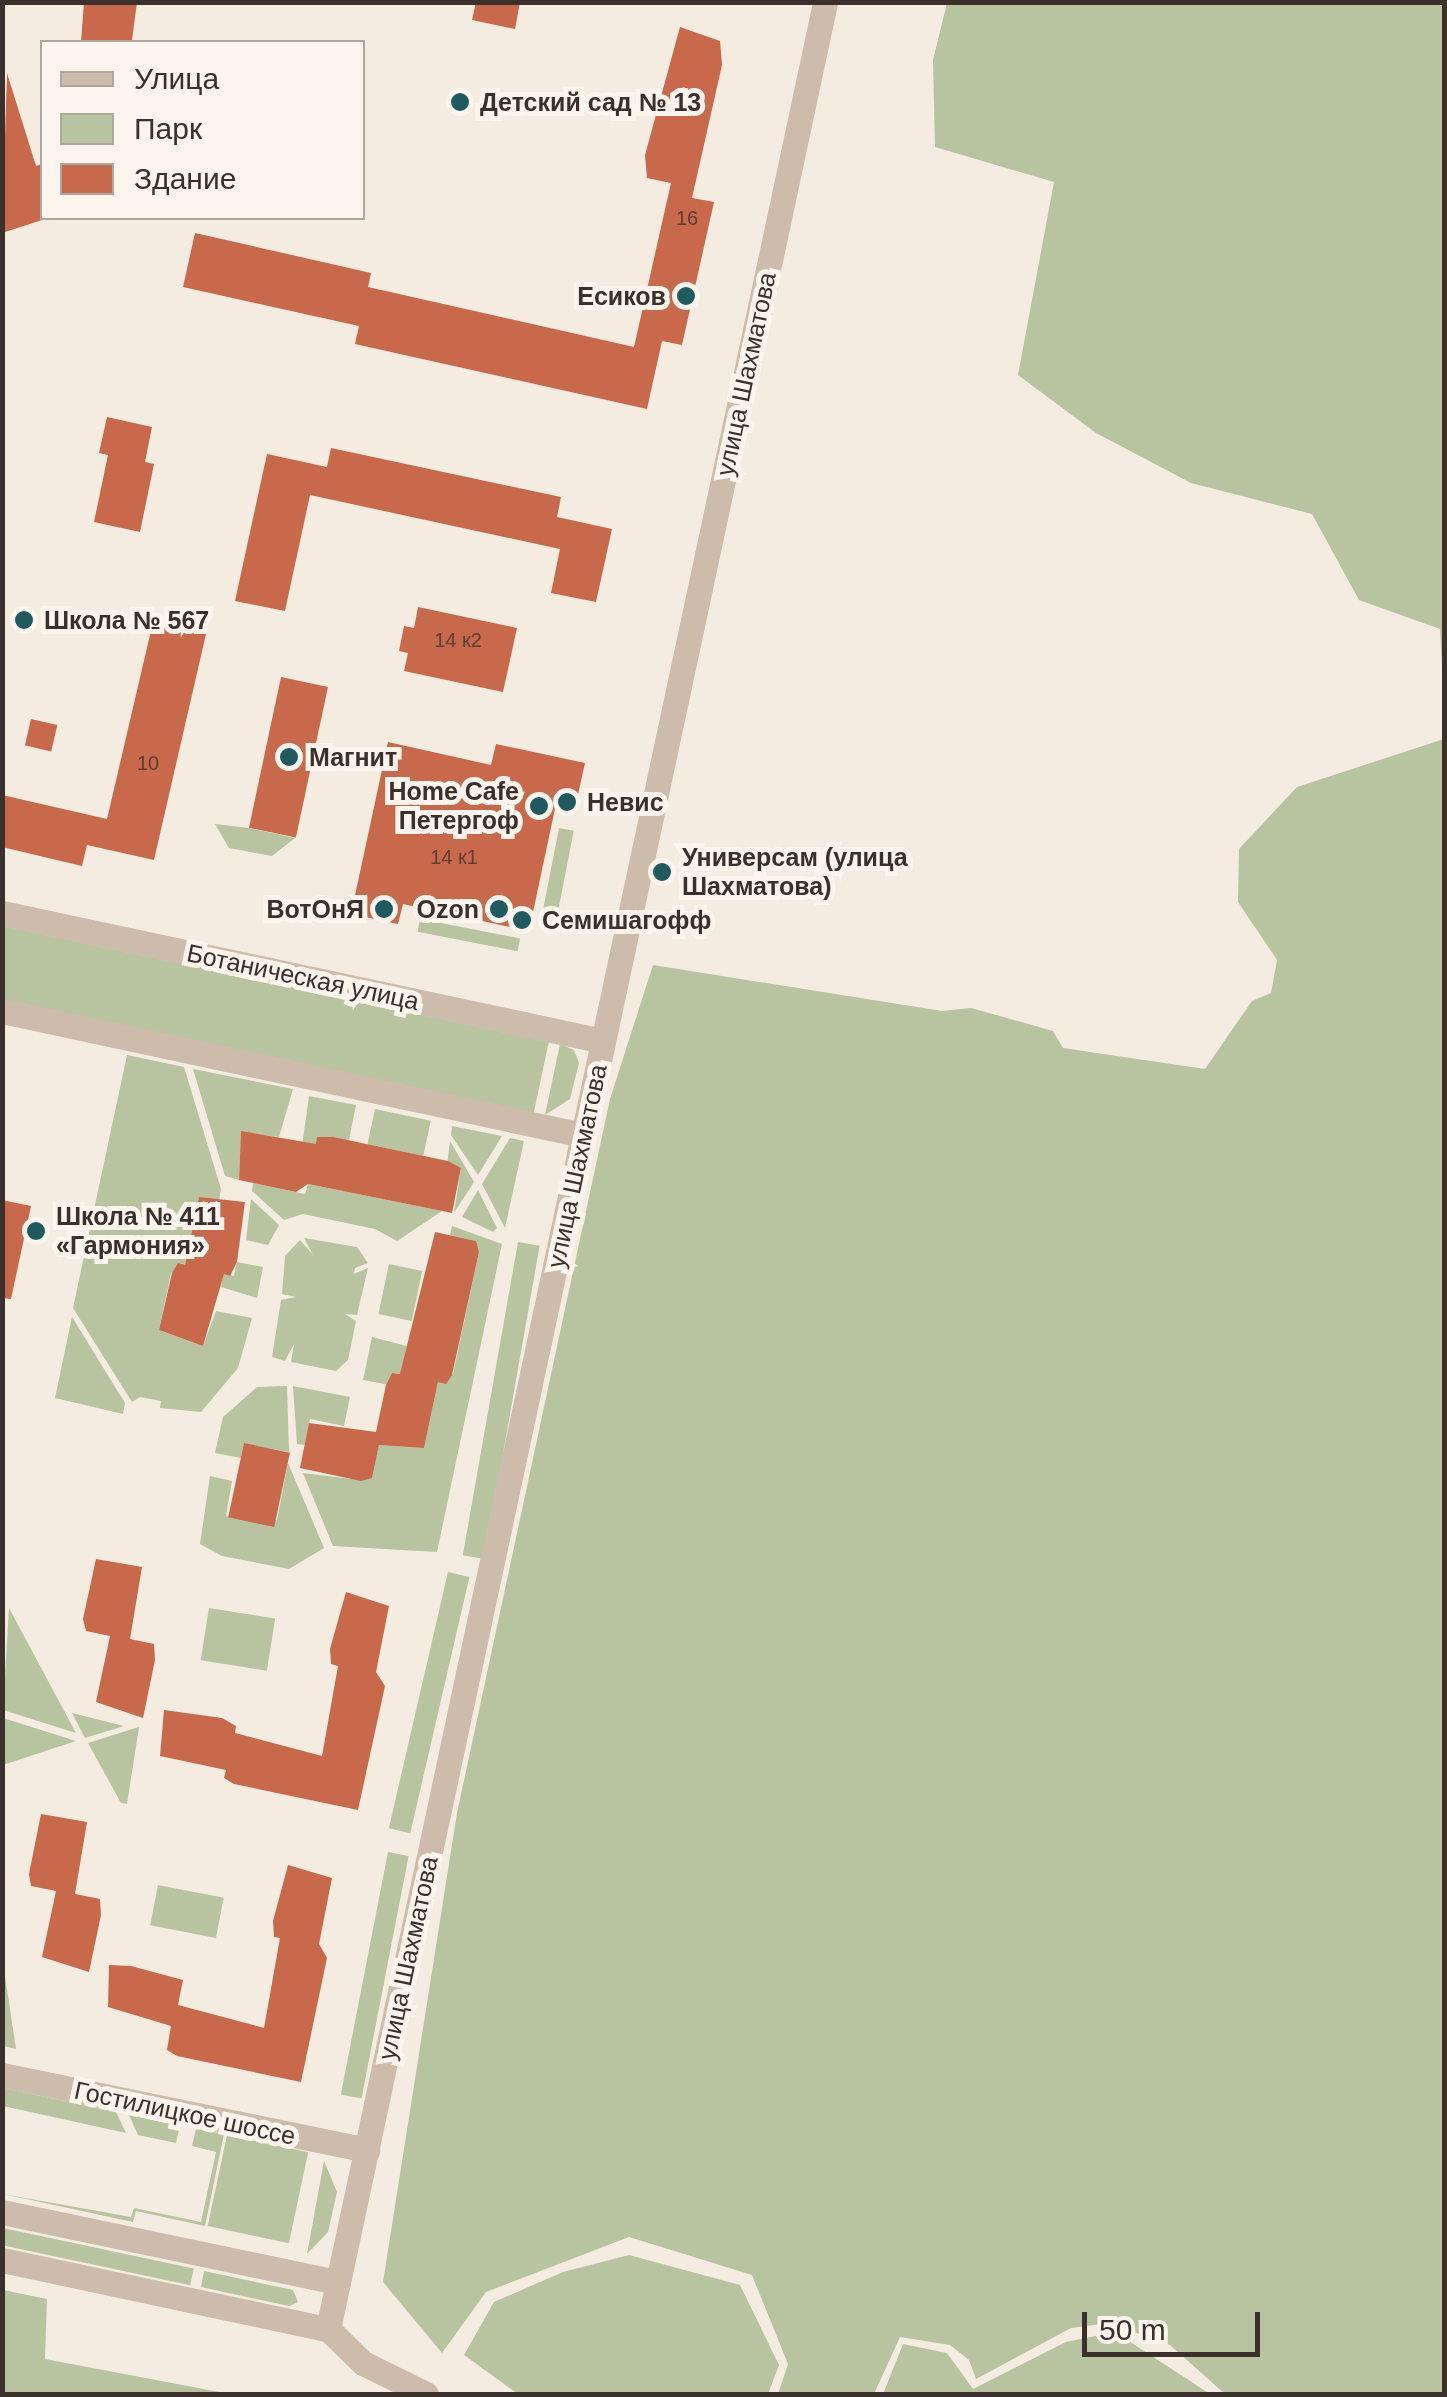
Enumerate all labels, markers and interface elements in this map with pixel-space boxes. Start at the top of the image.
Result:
legend [40,40,365,220]
text: Улица [134,62,219,95]
place label: Детский сад № 13 [480,87,701,117]
marker: Детский сад № 13 [449,91,471,113]
text: Парк [134,112,202,145]
text: Здание [134,162,236,195]
house number: 16 [676,206,698,230]
street label: улица Шахматова [710,269,782,479]
place label: Есиков [577,281,666,311]
marker: Есиков [675,285,697,307]
place label: Школа № 567 [44,605,209,635]
marker: Школа № 567 [13,609,35,631]
house number: 14 к2 [434,628,482,652]
place label: Магнит [309,742,397,772]
marker: Магнит [278,746,300,768]
house number: 10 [137,751,159,775]
place label: Home Cafe Петергоф [388,777,519,836]
place label: Невис [587,787,664,817]
marker: Невис [556,791,578,813]
marker: Home Cafe Петергоф [528,795,550,817]
place label: Универсам (улица Шахматова) [682,843,908,902]
house number: 14 к1 [430,845,478,869]
marker: Универсам (улица Шахматова) [651,861,673,883]
place label: ВотОнЯ [267,894,364,924]
place label: Ozon [417,894,479,924]
marker: ВотОнЯ [373,898,395,920]
marker: Ozon [488,898,510,920]
place label: Семишагофф [542,905,711,935]
marker: Семишагофф [511,909,533,931]
street label: Ботаническая улица [184,938,422,1016]
street label: улица Шахматова [541,1061,613,1271]
place label: Школа № 411 «Гармония» [56,1202,220,1261]
marker: Школа № 411 «Гармония» [25,1220,47,1242]
street label: улица Шахматова [372,1853,444,2063]
street label: Гостилицкое шоссе [72,2075,298,2151]
scale bar [1087,2292,1264,2354]
text: 50 m [1099,2313,1166,2346]

